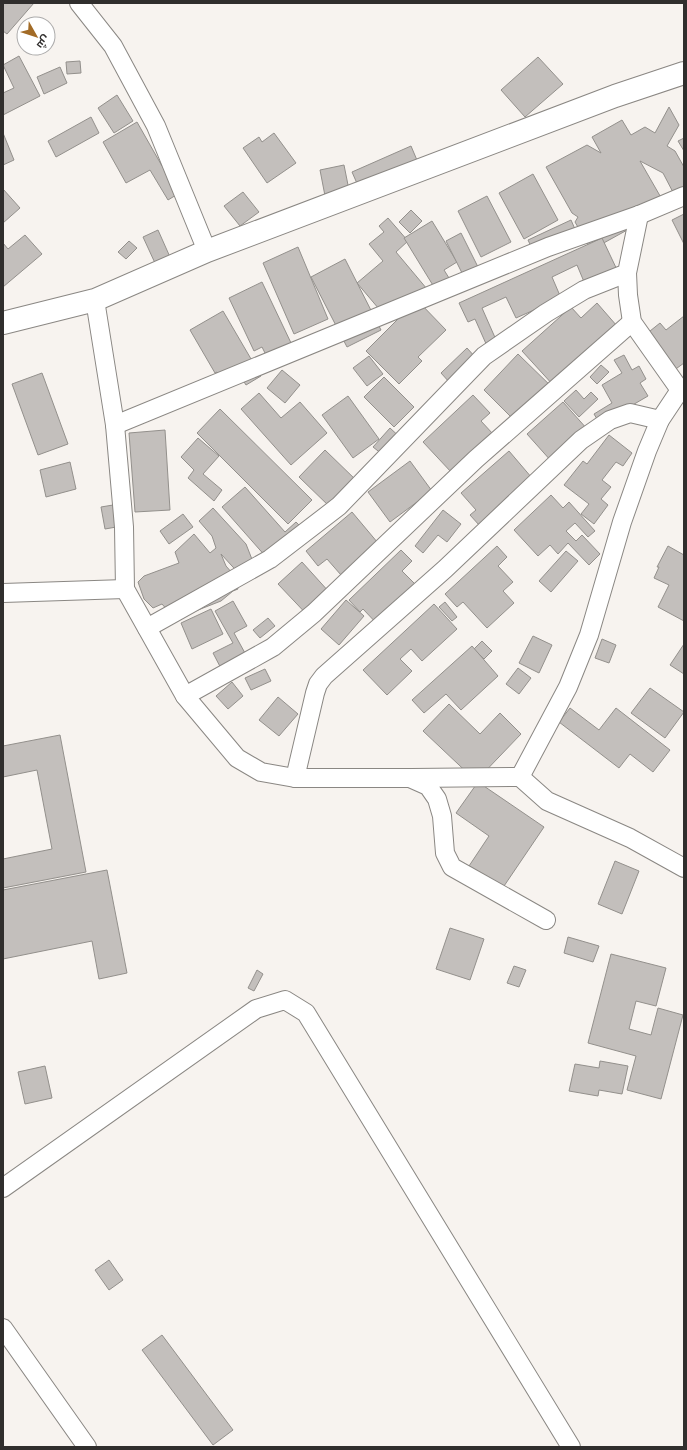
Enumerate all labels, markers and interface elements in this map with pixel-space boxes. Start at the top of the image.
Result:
north arrow [16,16,56,56]
text: ش [33,32,54,52]

